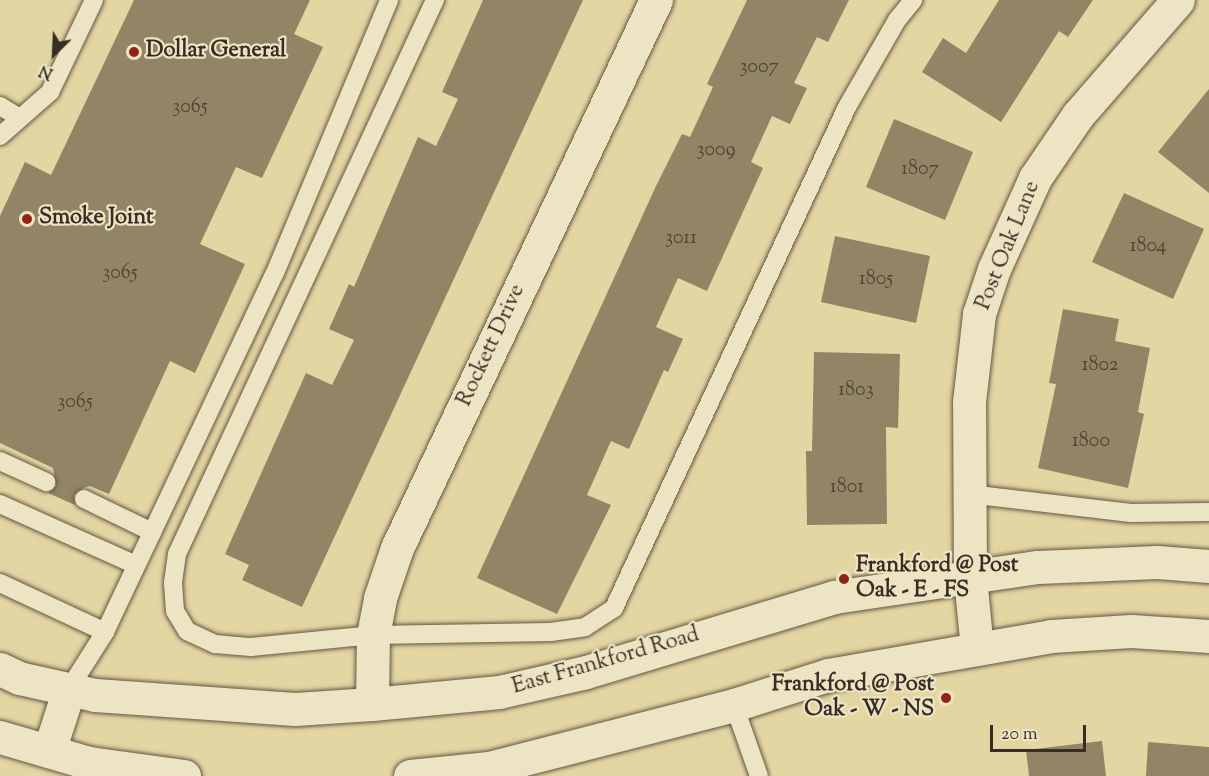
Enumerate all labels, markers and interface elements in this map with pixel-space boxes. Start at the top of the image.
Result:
north arrow [24,24,84,84]
place label: Dollar General [146,39,286,65]
marker: Dollar General [127,45,141,59]
house number: 3007 [739,55,779,79]
text: N [36,58,57,84]
house number: 3065 [172,95,208,119]
house number: 3009 [697,138,735,162]
house number: 1807 [901,157,939,181]
street label: Post Oak Lane [971,178,1047,314]
place label: Smoke Joint [39,206,153,232]
marker: Smoke Joint [20,212,34,226]
house number: 3011 [665,226,697,250]
house number: 1804 [1130,234,1166,258]
house number: 3065 [102,261,138,285]
house number: 1805 [859,267,893,291]
street label: Rockett Drive [452,281,532,411]
house number: 1802 [1082,353,1118,377]
house number: 1803 [838,378,874,402]
house number: 3065 [57,390,93,414]
house number: 1800 [1072,429,1110,453]
house number: 1801 [830,475,864,499]
place label: Frankford @ Post Oak - E - FS [856,553,1018,604]
marker: Frankford @ Post Oak - E - FS [837,572,851,586]
street label: East Frankford Road [509,623,703,701]
place label: Frankford @ Post Oak - W - NS [772,672,934,724]
marker: Frankford @ Post Oak - W - NS [939,691,953,705]
scale bar [993,713,1089,751]
text: 20 m [1001,722,1038,748]

